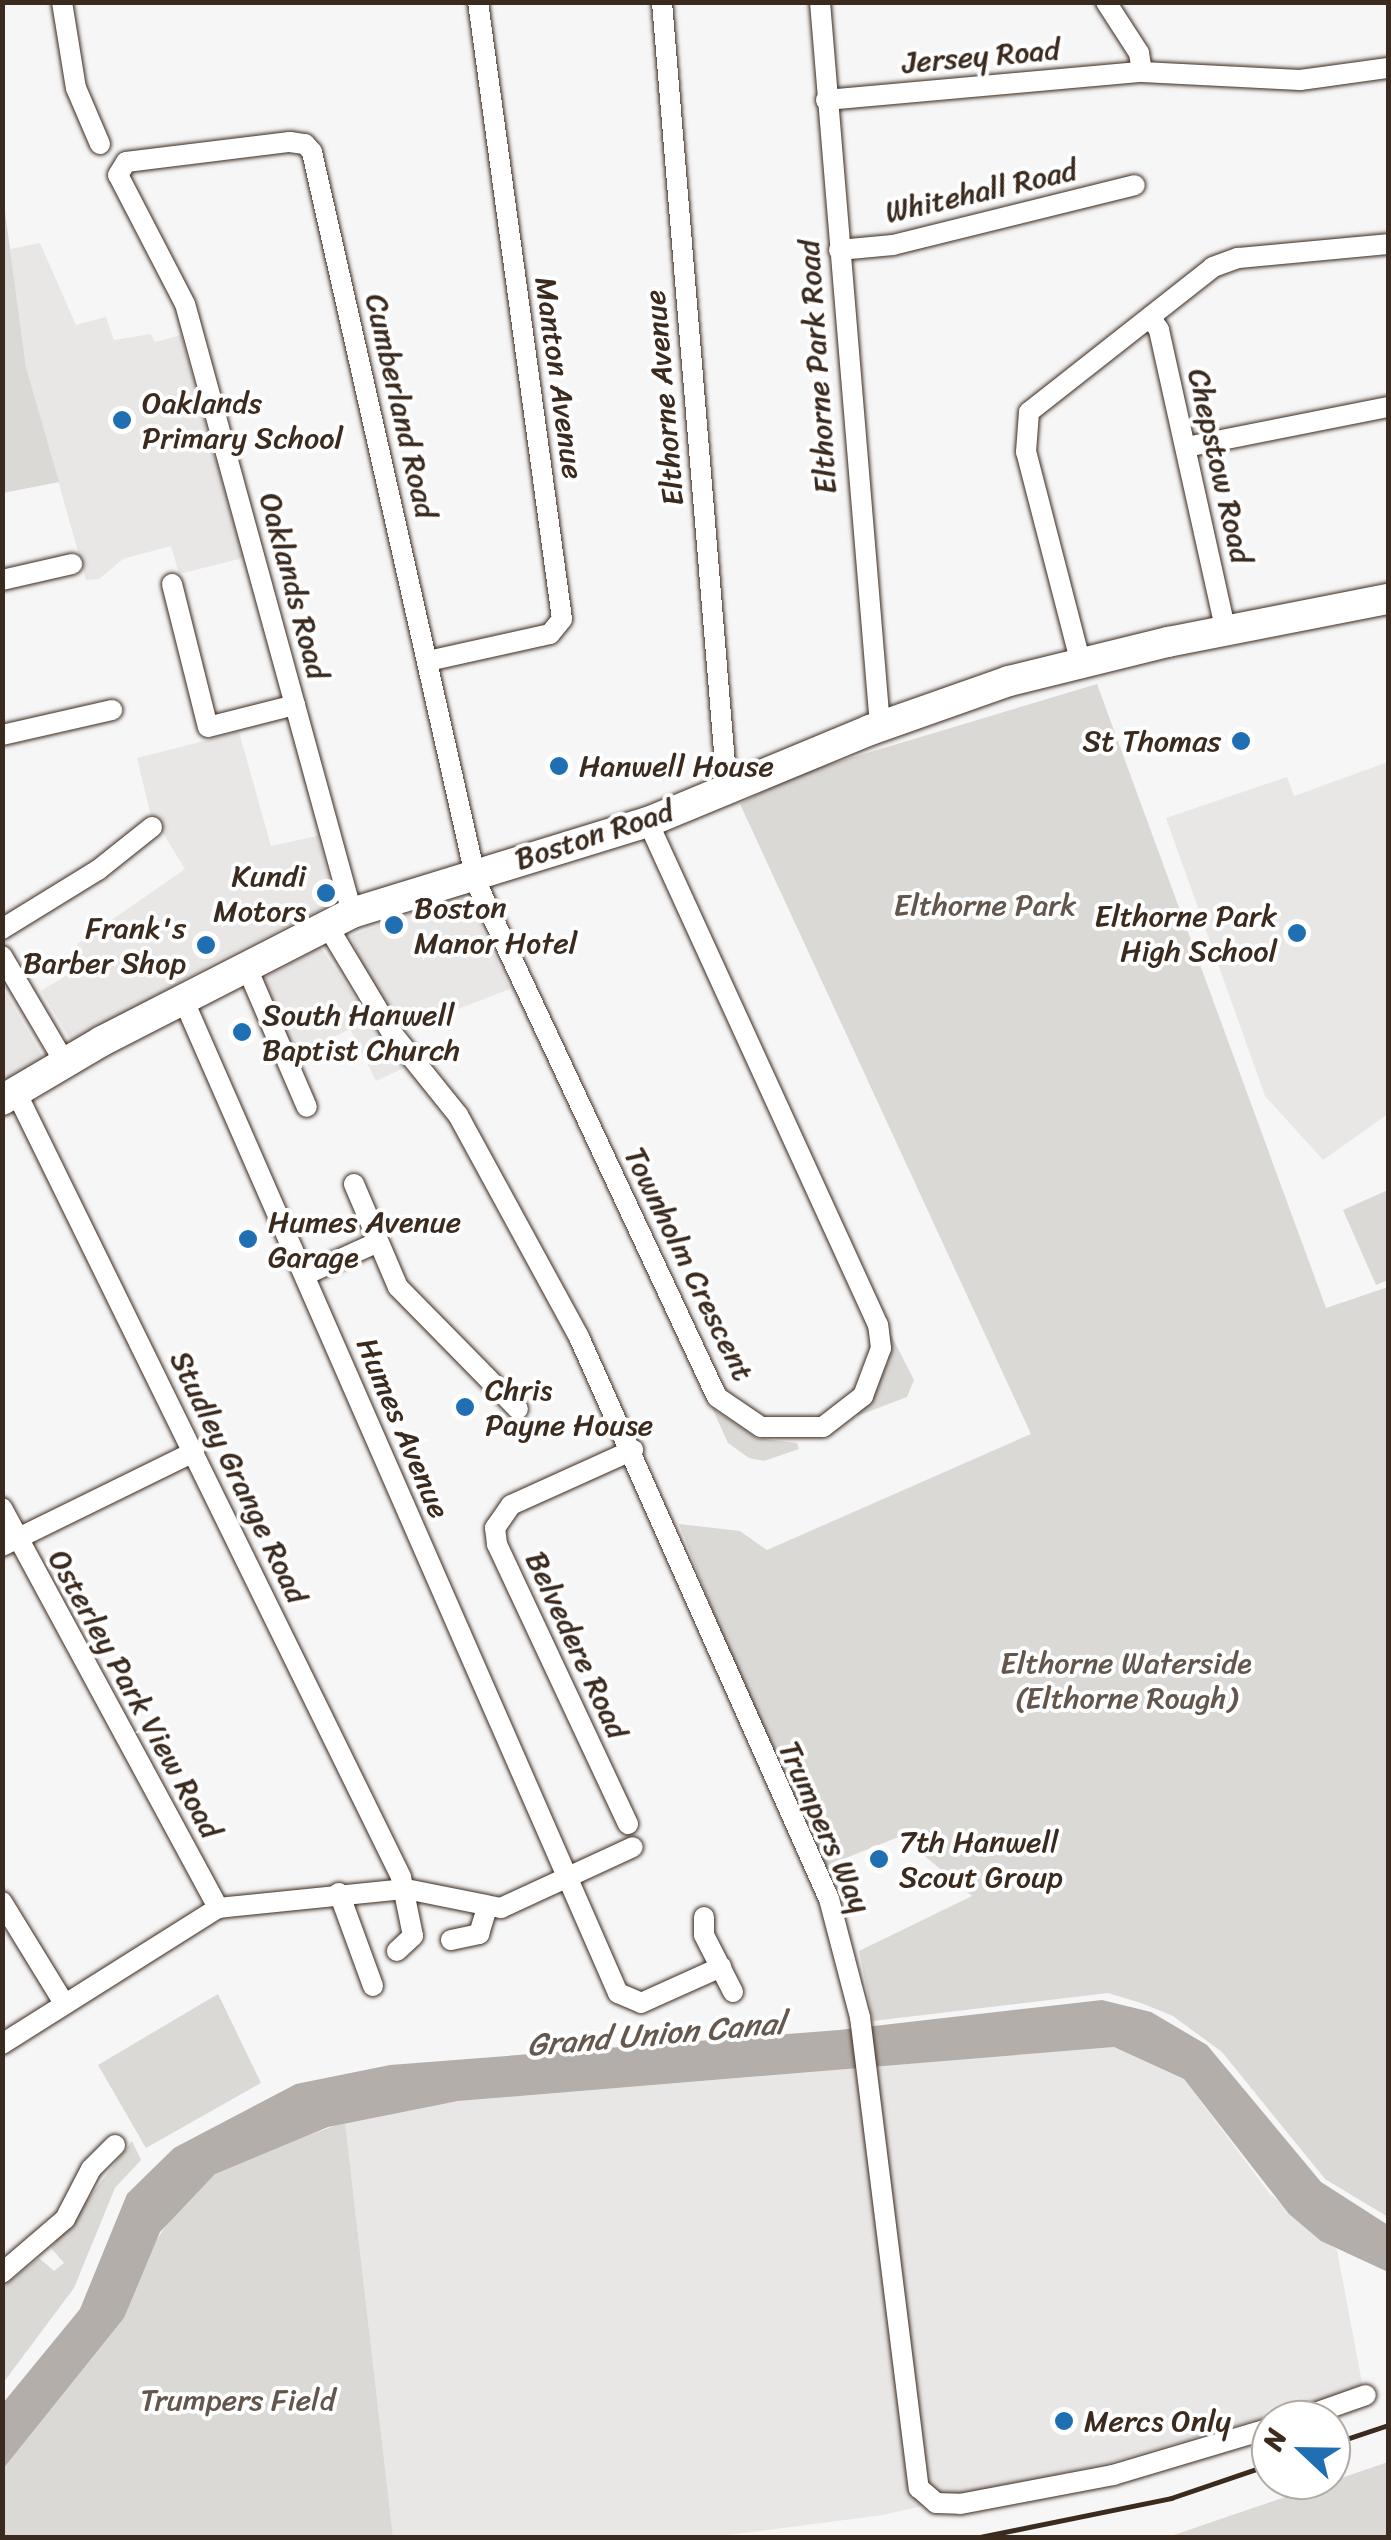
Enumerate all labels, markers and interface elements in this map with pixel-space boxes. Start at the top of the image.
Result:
street label: Jersey Road [900,31,1062,81]
street label: Whitehall Road [882,151,1080,231]
street label: Elthorne Park Road [790,239,844,495]
street label: Manton Avenue [527,275,591,481]
street label: Elthorne Avenue [637,288,691,508]
street label: Cumberland Road [358,290,444,522]
street label: Chepstow Road [1180,365,1260,567]
place label: Oaklands Primary School [142,385,343,456]
marker: Oaklands Primary School [111,409,133,431]
street label: Oaklands Road [252,489,336,683]
place label: St Thomas [1083,723,1221,759]
marker: St Thomas [1230,730,1252,752]
place label: Hanwell House [579,748,773,784]
marker: Hanwell House [548,755,570,777]
street label: Boston Road [510,792,678,878]
place label: Kundi Motors [213,858,306,928]
marker: Kundi Motors [315,882,337,904]
park label: Elthorne Park [894,887,1076,923]
place label: Boston Manor Hotel [414,890,579,960]
place label: Elthorne Park High School [1095,898,1277,968]
place label: Frank's Barber Shop [23,910,186,980]
marker: Boston Manor Hotel [383,914,405,936]
marker: Elthorne Park High School [1286,922,1308,944]
marker: Frank's Barber Shop [195,934,217,956]
place label: South Hanwell Baptist Church [262,997,460,1068]
marker: South Hanwell Baptist Church [231,1021,253,1043]
street label: Townholm Crescent [617,1141,761,1387]
place label: Humes Avenue Garage [268,1204,461,1274]
marker: Humes Avenue Garage [237,1228,259,1250]
street label: Humes Avenue [349,1332,457,1524]
street label: Studley Grange Road [162,1345,316,1609]
place label: Chris Payne House [485,1372,654,1442]
marker: Chris Payne House [454,1396,476,1418]
street label: Osterley Park View Road [40,1543,230,1845]
street label: Belvedere Road [518,1546,636,1744]
park label: Elthorne Waterside (Elthorne Rough) [1000,1645,1252,1716]
street label: Trumpers Way [771,1735,879,1919]
place label: 7th Hanwell Scout Group [899,1824,1063,1894]
marker: 7th Hanwell Scout Group [868,1848,890,1870]
water label: Grand Union Canal [525,2005,787,2065]
park label: Trumpers Field [141,2382,335,2418]
north arrow [1251,2400,1351,2500]
place label: Mercs Only [1084,2403,1231,2439]
marker: Mercs Only [1053,2410,1075,2432]
text: N [1248,2421,1301,2457]

